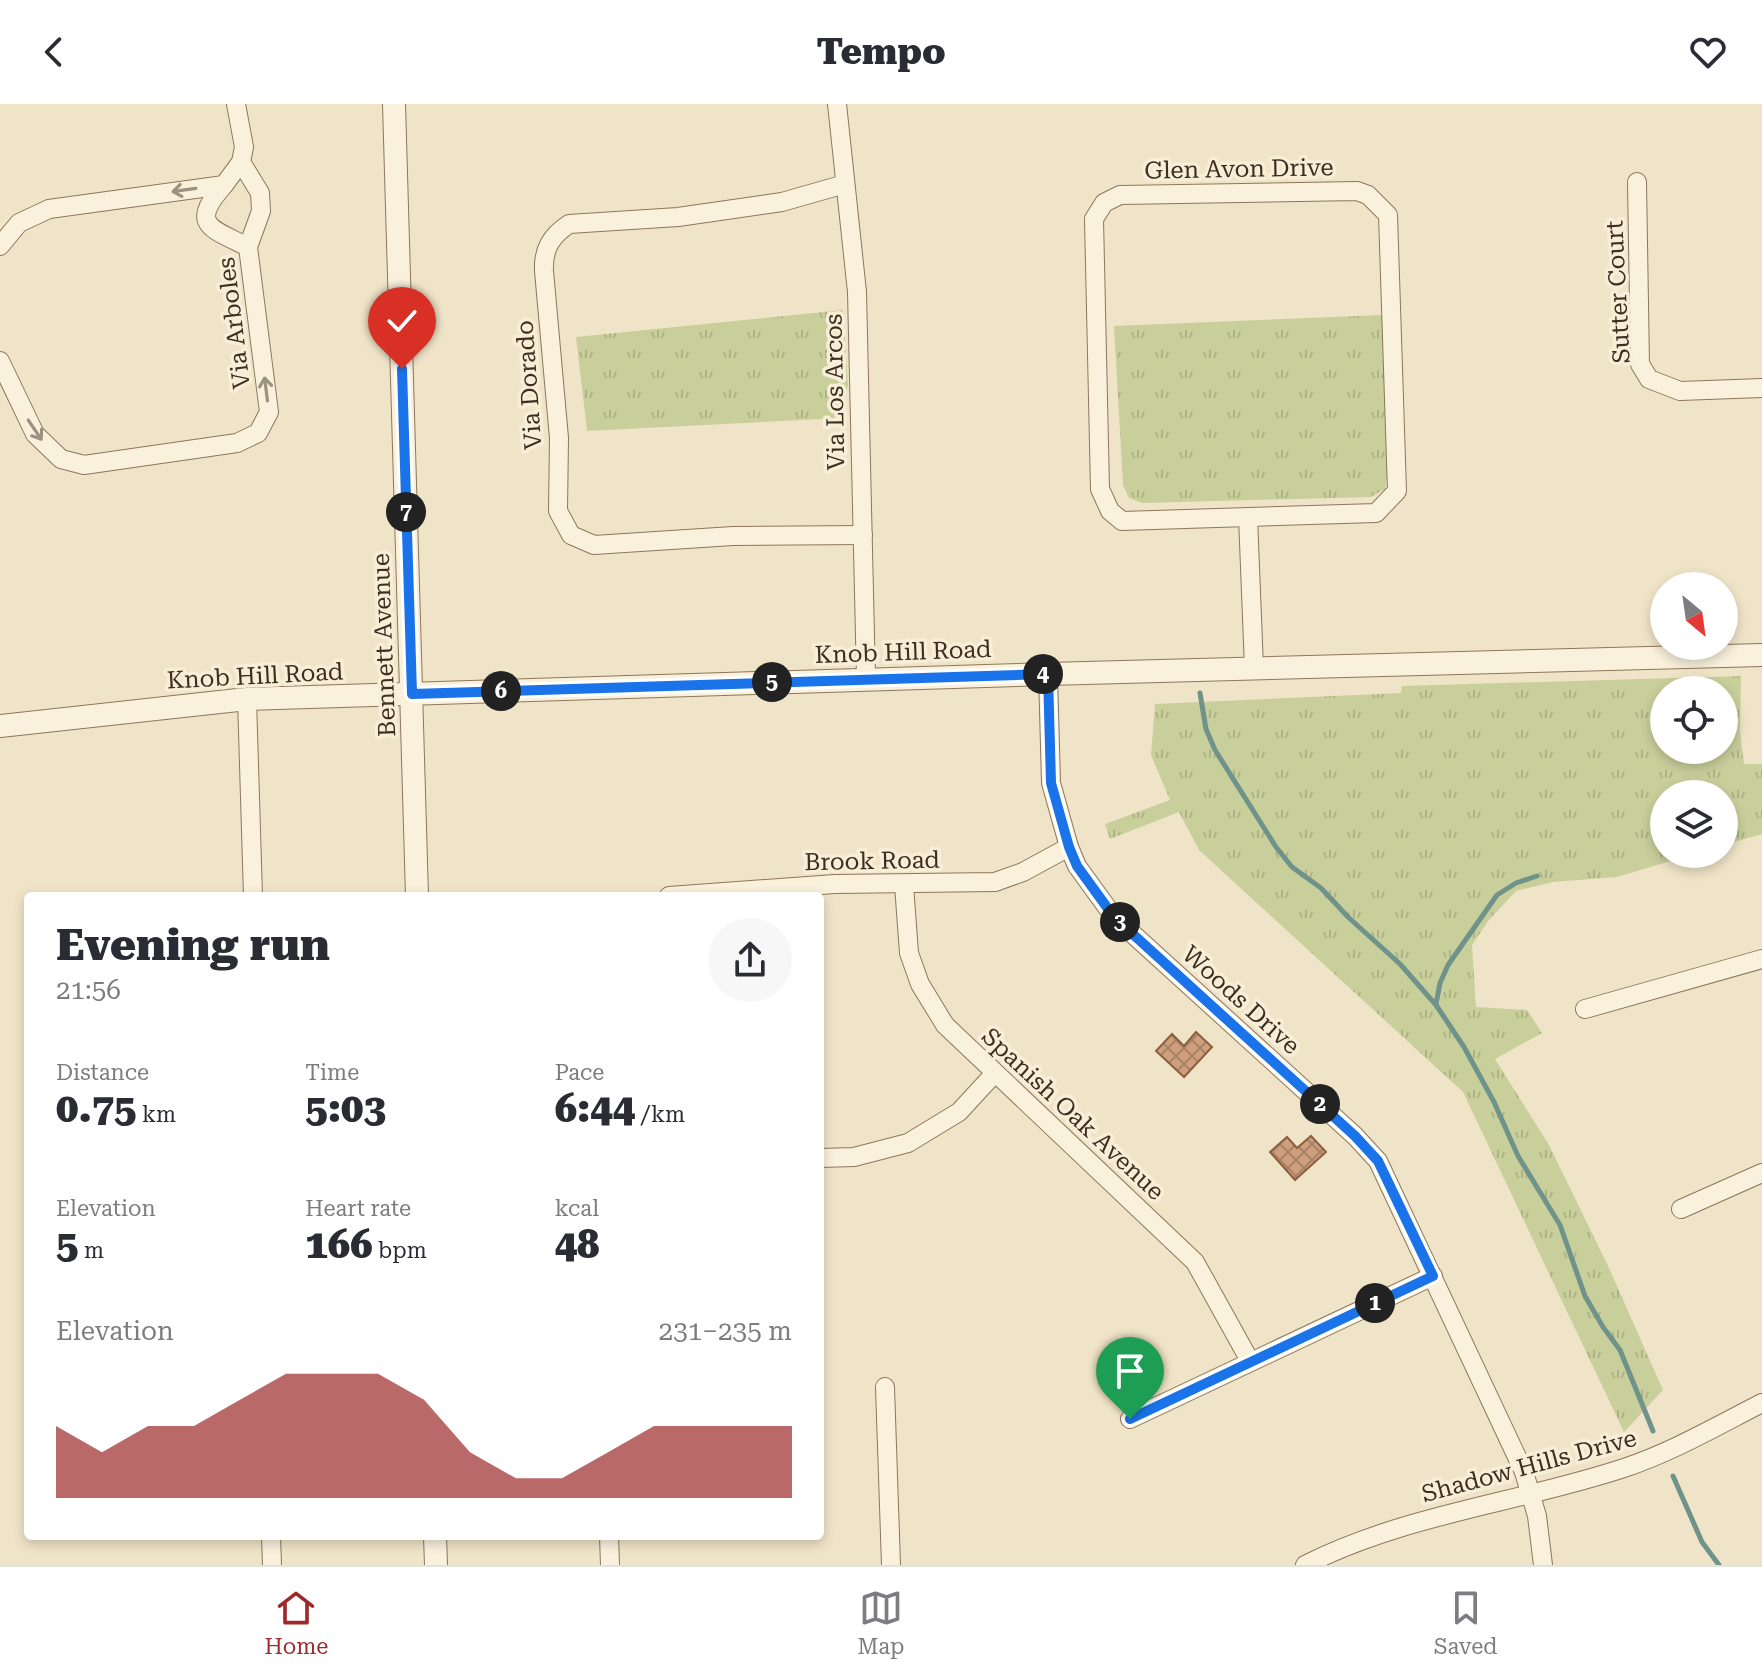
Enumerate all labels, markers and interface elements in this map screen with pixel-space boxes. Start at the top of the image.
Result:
icon: back [32,30,76,74]
icon: heart [1686,30,1730,74]
text: Tempo [816,31,946,73]
street label: Glen Avon Drive [1144,153,1334,185]
one-way arrow [172,183,197,198]
street label: Sutter Court [1600,220,1636,364]
street label: Via Arboles [212,256,256,390]
pin [368,287,436,369]
icon: check [380,299,424,343]
street label: Via Los Arcos [820,313,850,471]
street label: Via Dorado [511,319,547,451]
one-way arrow [258,377,273,402]
one-way arrow [27,418,44,441]
pin: 7 [386,492,426,532]
text: 7 [400,499,412,524]
street label: Bennett Avenue [367,553,401,737]
north arrow [1650,572,1738,660]
map controls [1650,572,1738,868]
street label: Knob Hill Road [814,635,992,669]
pin: 4 [1023,654,1063,694]
street label: Knob Hill Road [166,657,344,695]
text: 4 [1037,661,1049,686]
pin: 5 [752,662,792,702]
text: 5 [766,669,778,694]
pin: 6 [481,671,521,711]
button: locate [1650,676,1738,764]
text: 6 [495,678,507,703]
button: layers [1650,780,1738,868]
street label: Brook Road [804,846,940,876]
pin: 3 [1100,902,1140,942]
text: 3 [1114,909,1126,934]
button: share [708,918,792,1002]
text: Evening run [56,919,330,971]
street label: Woods Drive [1177,940,1305,1060]
text: 21:56 [56,975,121,1005]
street label: Spanish Oak Avenue [976,1022,1170,1206]
text: Distance [56,1060,149,1085]
text: Time [305,1060,359,1085]
text: Pace [555,1060,604,1085]
pin: 2 [1300,1084,1340,1124]
text: 0.75 [56,1085,137,1132]
text: 5:03 [305,1085,386,1132]
text: 6:44 [555,1085,635,1132]
text: 2 [1314,1091,1326,1116]
text: km [137,1102,176,1127]
text: /km [635,1102,685,1127]
text: Elevation [56,1196,156,1221]
text: Heart rate [305,1196,411,1221]
text: kcal [555,1196,599,1221]
text: 5 [56,1221,78,1268]
text: 166 [305,1221,373,1268]
text: 48 [555,1221,599,1268]
text: m [78,1238,104,1263]
text: bpm [373,1238,427,1263]
pin: 1 [1355,1283,1395,1323]
text: 1 [1369,1290,1381,1315]
text: Elevation [56,1316,174,1346]
text: 231–235 m [659,1316,792,1346]
pin [1096,1337,1164,1419]
icon: arrive [1108,1349,1152,1393]
street label: Shadow Hills Drive [1418,1424,1640,1508]
tab: Home [265,1586,328,1659]
tab: Map [857,1586,905,1659]
tab: Saved [1434,1586,1497,1659]

